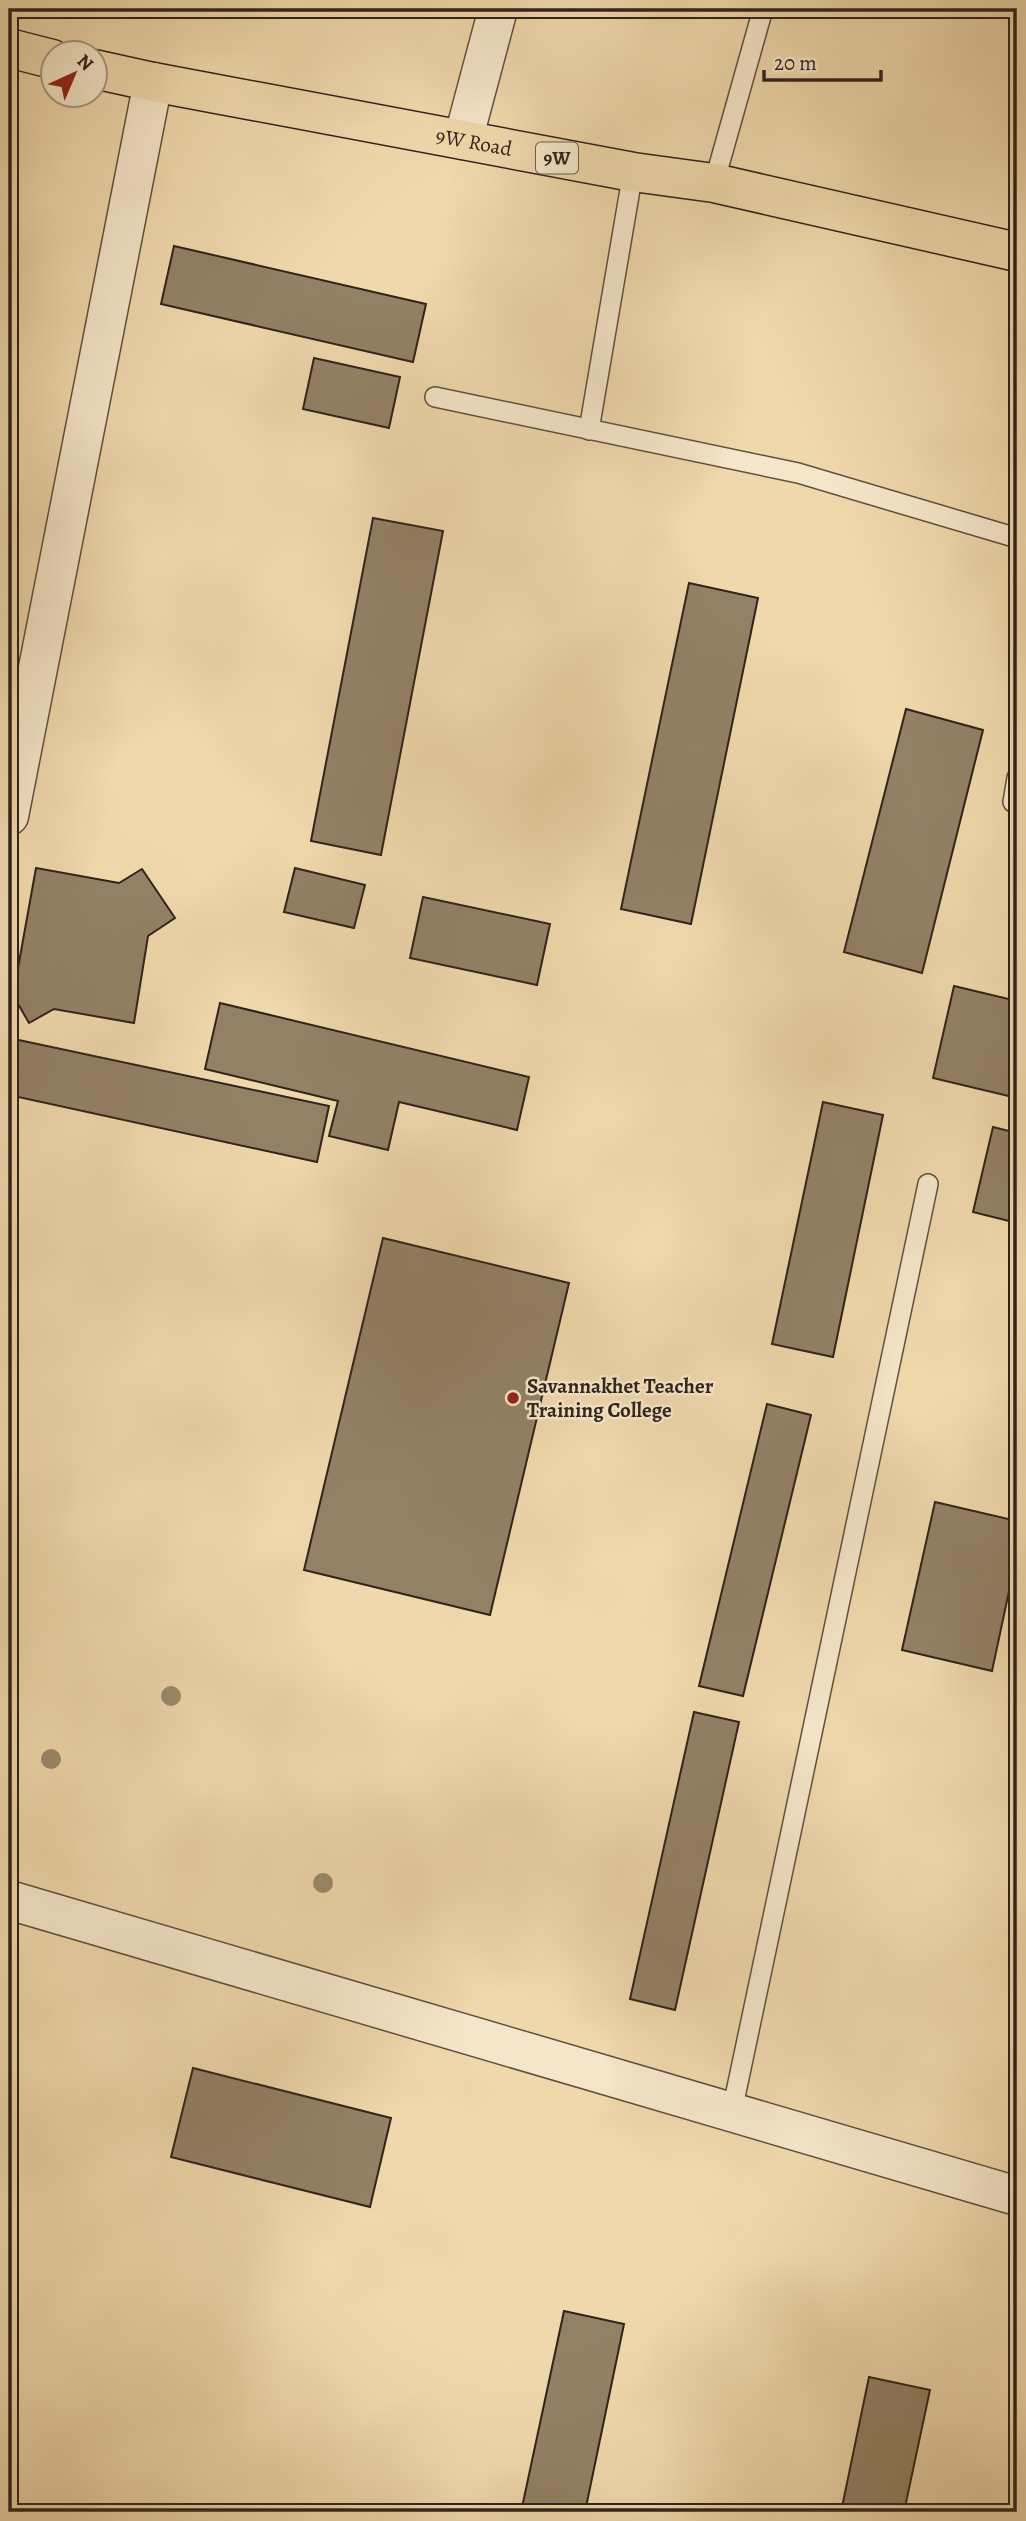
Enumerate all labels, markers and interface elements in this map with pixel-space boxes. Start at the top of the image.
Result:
north arrow [38,38,108,108]
scale bar [764,38,881,82]
text: N [71,48,99,77]
text: 20 m [774,49,817,77]
street label: 9W Road [434,121,515,163]
road number: 9W [536,142,578,174]
place label: Savannakhet Teacher Training College [527,1372,714,1424]
marker: Savannakhet Teacher Training College [505,1390,521,1406]

